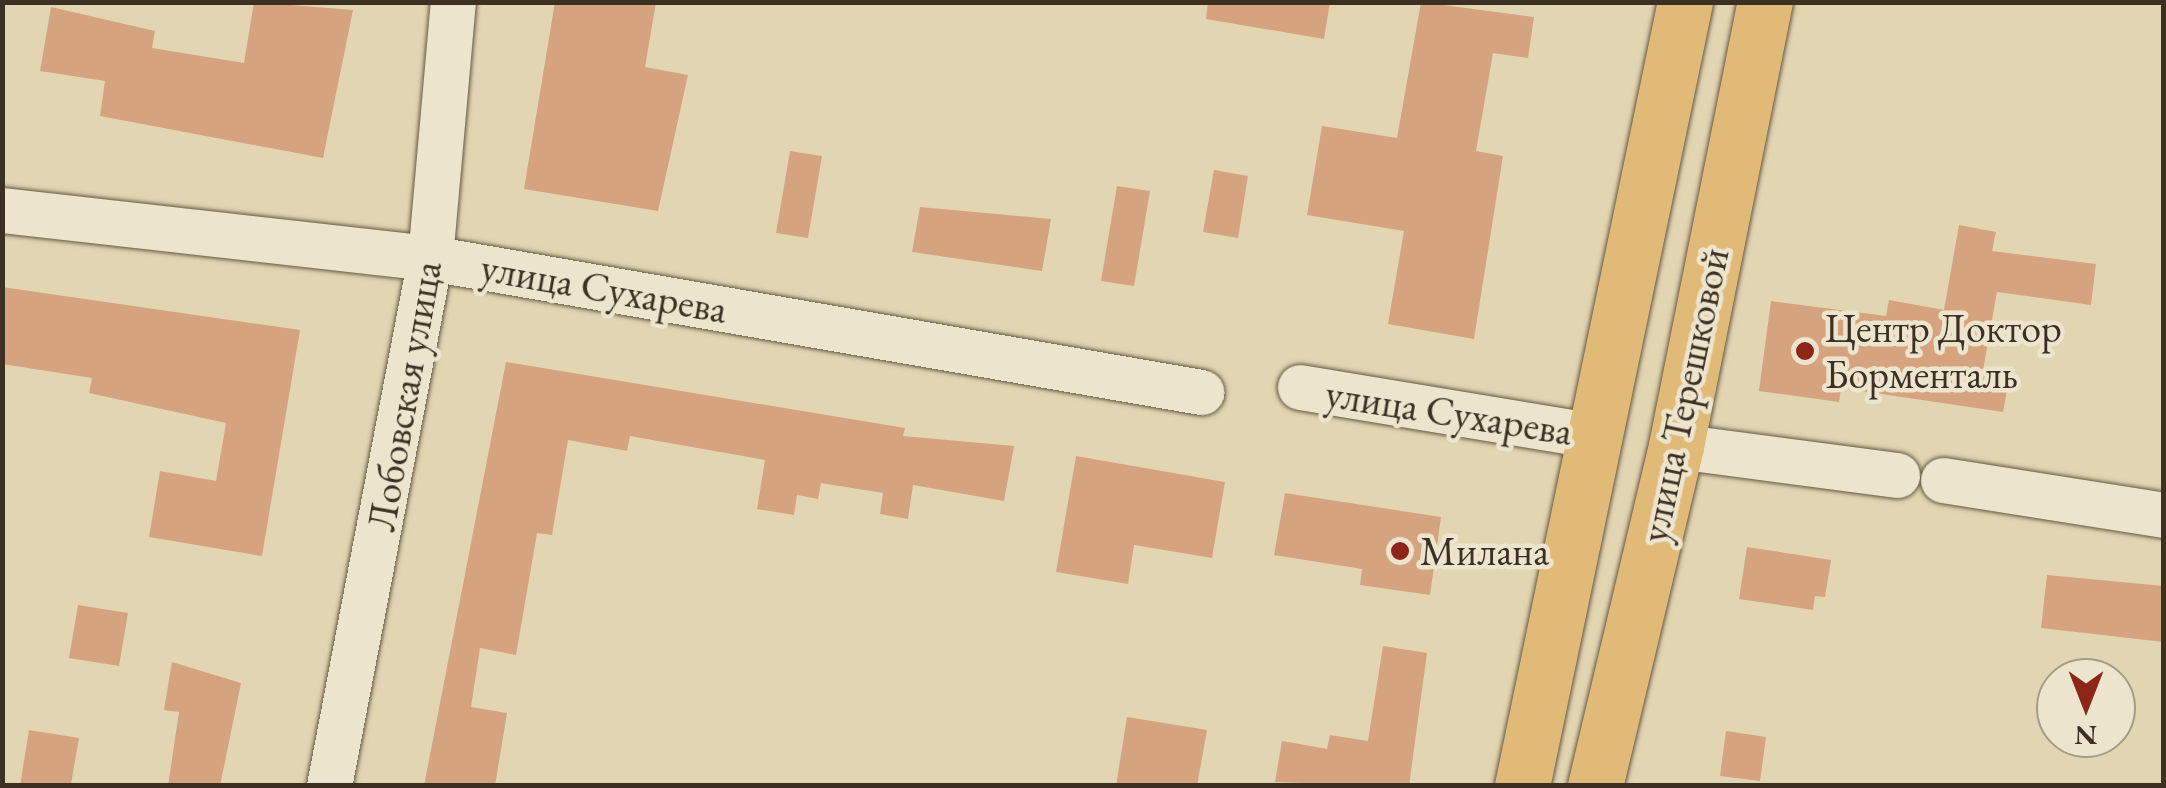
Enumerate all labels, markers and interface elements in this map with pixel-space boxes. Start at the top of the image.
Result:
street label: улица Сухарева [477,243,731,333]
street label: улица Терешковой [1629,243,1739,547]
street label: Лобовская улица [357,257,451,535]
place label: Центр Доктор Борменталь [1825,304,2062,398]
marker: Центр Доктор Борменталь [1794,340,1816,362]
street label: улица Сухарева [1322,369,1576,455]
place label: Милана [1420,527,1549,575]
marker: Милана [1389,540,1411,562]
north arrow [2036,658,2136,758]
text: N [2075,718,2097,754]

